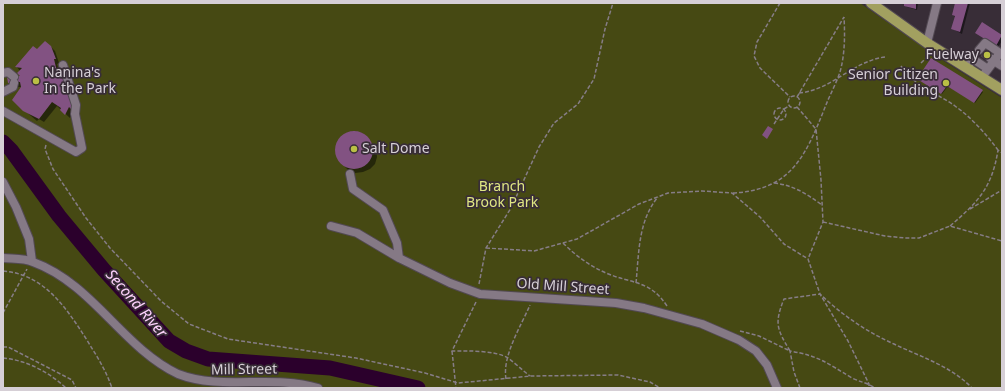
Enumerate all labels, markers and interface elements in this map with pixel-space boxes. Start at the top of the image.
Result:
place label: Fuelway [926,47,979,63]
marker: Fuelway [982,50,992,60]
place label: Nanina's In the Park [44,65,116,98]
place label: Senior Citizen Building [848,67,938,100]
marker: Nanina's In the Park [31,76,41,86]
marker: Senior Citizen Building [941,78,951,88]
place label: Salt Dome [362,141,430,157]
marker: Salt Dome [349,144,359,154]
park label: Branch Brook Park [466,179,538,212]
water label: Second River [101,266,171,342]
street label: Old Mill Street [516,275,610,299]
street label: Mill Street [211,361,277,379]

